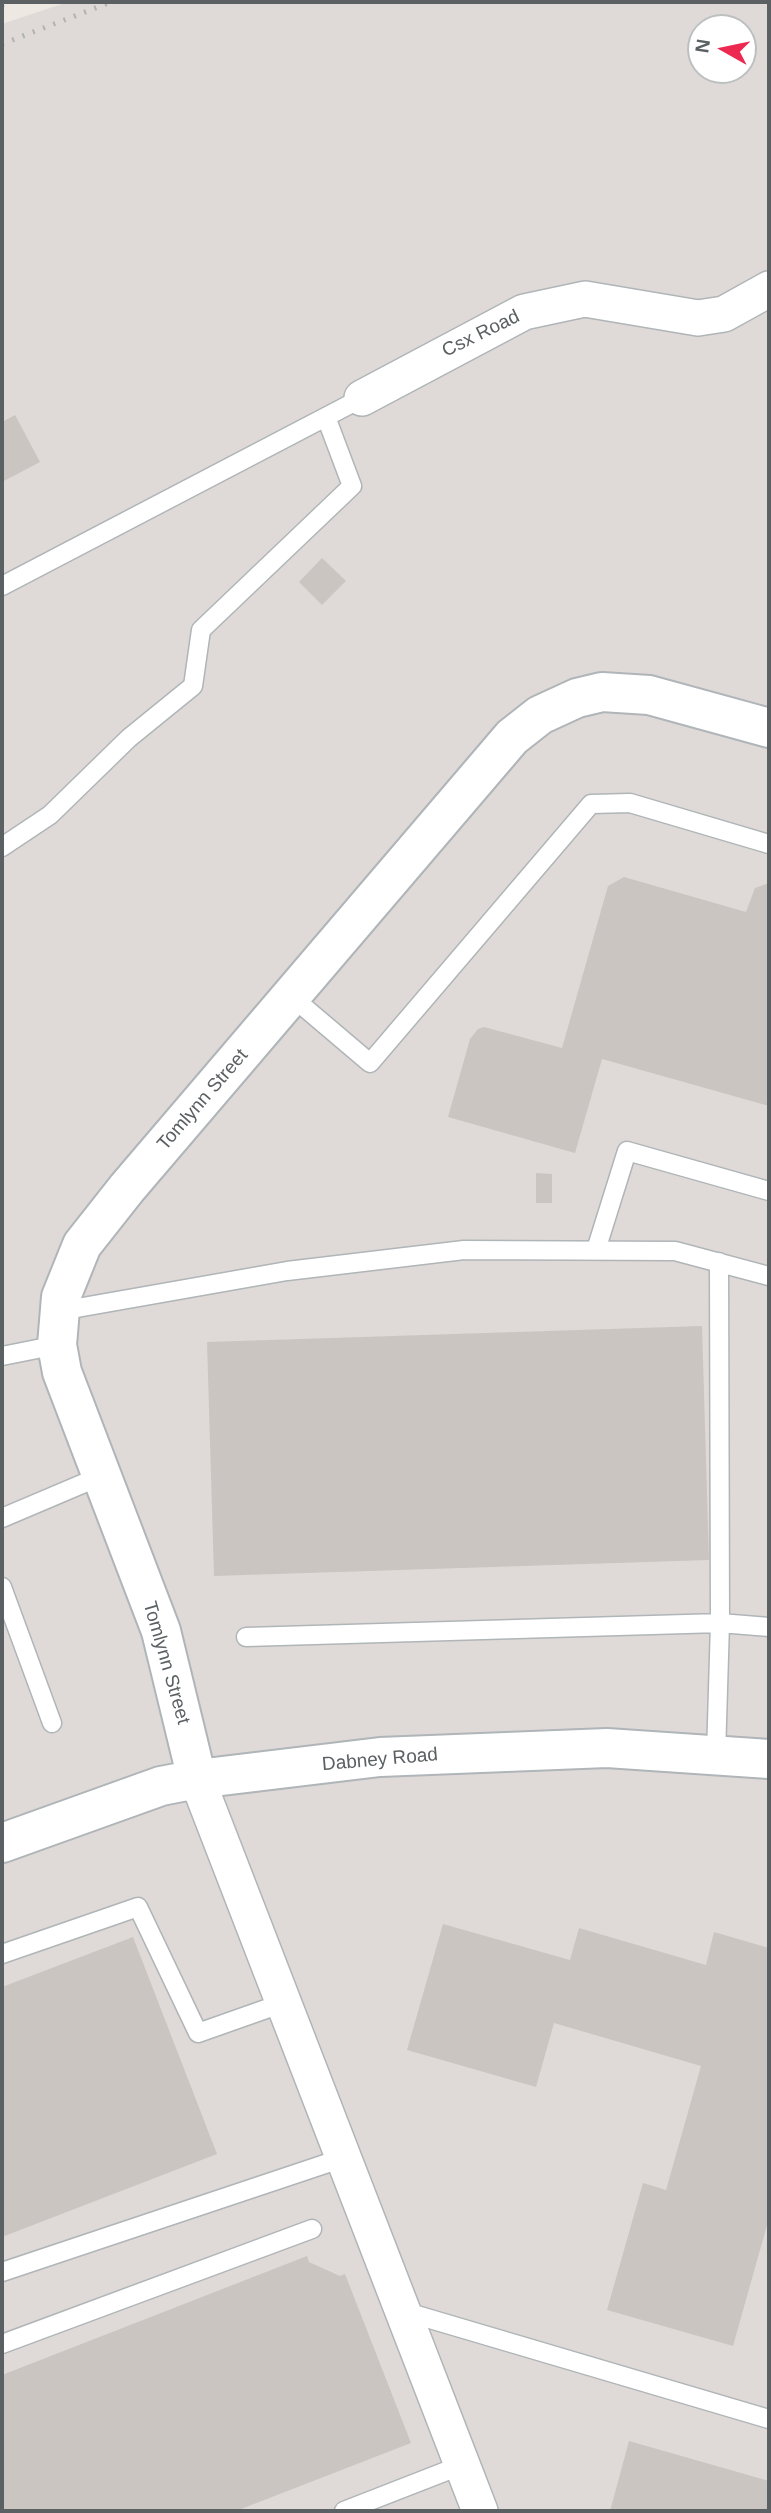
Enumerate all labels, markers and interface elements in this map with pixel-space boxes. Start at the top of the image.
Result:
north arrow [687,14,757,84]
text: N [691,38,714,54]
street label: Csx Road [439,305,523,363]
street label: Tomlynn Street [153,1045,253,1155]
street label: Tomlynn Street [138,1599,194,1727]
street label: Dabney Road [321,1744,439,1776]

